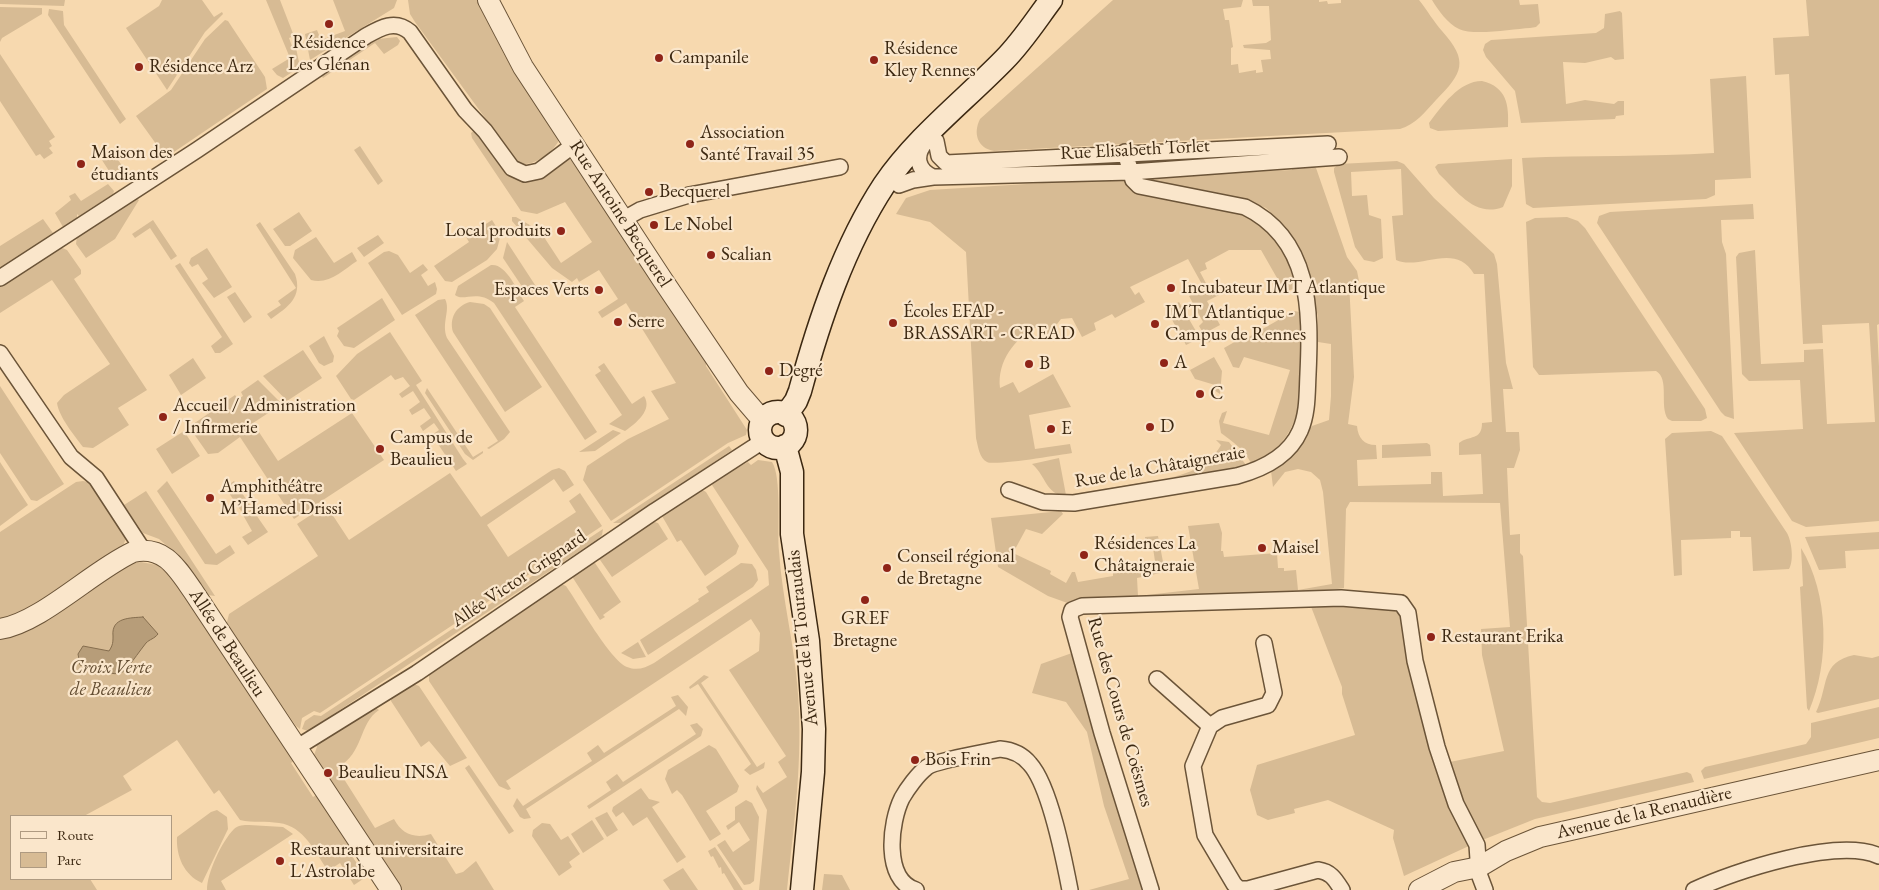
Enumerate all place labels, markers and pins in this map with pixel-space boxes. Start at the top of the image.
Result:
marker: Résidence Les Glénan [323,18,335,30]
place label: Résidence Les Glénan [288,32,370,76]
place label: Résidence Kley Rennes [884,38,976,82]
place label: Campanile [669,47,749,69]
marker: Campanile [653,52,665,64]
marker: Résidence Kley Rennes [868,54,880,66]
place label: Résidence Arz [149,56,253,78]
marker: Résidence Arz [133,61,145,73]
place label: Association Santé Travail 35 [700,122,815,166]
marker: Association Santé Travail 35 [684,138,696,150]
place label: Maison des étudiants [91,142,173,186]
marker: Maison des étudiants [75,158,87,170]
place label: Becquerel [659,181,730,203]
marker: Becquerel [643,186,655,198]
place label: Le Nobel [664,214,733,236]
marker: Le Nobel [648,219,660,231]
place label: Local produits [445,220,551,242]
marker: Local produits [555,225,567,237]
place label: Scalian [721,244,772,266]
marker: Scalian [705,249,717,261]
place label: Incubateur IMT Atlantique [1181,277,1385,299]
place label: Espaces Verts [494,279,589,301]
marker: Incubateur IMT Atlantique [1165,282,1177,294]
marker: Espaces Verts [593,284,605,296]
place label: Écoles EFAP - BRASSART - CREAD [903,301,1075,345]
place label: IMT Atlantique - Campus de Rennes [1165,302,1306,346]
place label: Serre [628,311,664,333]
marker: Serre [612,316,624,328]
marker: Écoles EFAP - BRASSART - CREAD [887,317,899,329]
marker: IMT Atlantique - Campus de Rennes [1149,318,1161,330]
place label: A [1174,352,1187,374]
place label: B [1039,353,1050,375]
marker: A [1158,357,1170,369]
marker: B [1023,358,1035,370]
place label: Degré [779,360,823,382]
marker: Degré [763,365,775,377]
place label: C [1210,383,1223,405]
marker: C [1194,388,1206,400]
place label: Accueil / Administration / Infirmerie [173,395,356,439]
marker: Accueil / Administration / Infirmerie [157,411,169,423]
place label: D [1160,416,1174,438]
place label: E [1061,418,1072,440]
marker: D [1144,421,1156,433]
marker: E [1045,423,1057,435]
place label: Campus de Beaulieu [390,427,473,471]
marker: Campus de Beaulieu [374,443,386,455]
place label: Amphithéâtre M’Hamed Drissi [220,476,342,520]
marker: Amphithéâtre M’Hamed Drissi [204,492,216,504]
place label: Résidences La Châtaigneraie [1094,533,1196,577]
place label: Maisel [1272,537,1319,559]
marker: Maisel [1256,542,1268,554]
place label: Conseil régional de Bretagne [897,546,1015,590]
marker: Résidences La Châtaigneraie [1078,549,1090,561]
marker: Conseil régional de Bretagne [881,562,893,574]
marker: GREF Bretagne [859,594,871,606]
place label: GREF Bretagne [833,608,897,652]
place label: Restaurant Erika [1441,626,1564,648]
marker: Restaurant Erika [1425,631,1437,643]
place label: Bois Frin [925,749,991,771]
marker: Bois Frin [909,754,921,766]
place label: Beaulieu INSA [338,762,448,784]
marker: Beaulieu INSA [322,767,334,779]
place label: Restaurant universitaire L'Astrolabe [290,839,463,883]
marker: Restaurant universitaire L'Astrolabe [274,855,286,867]

